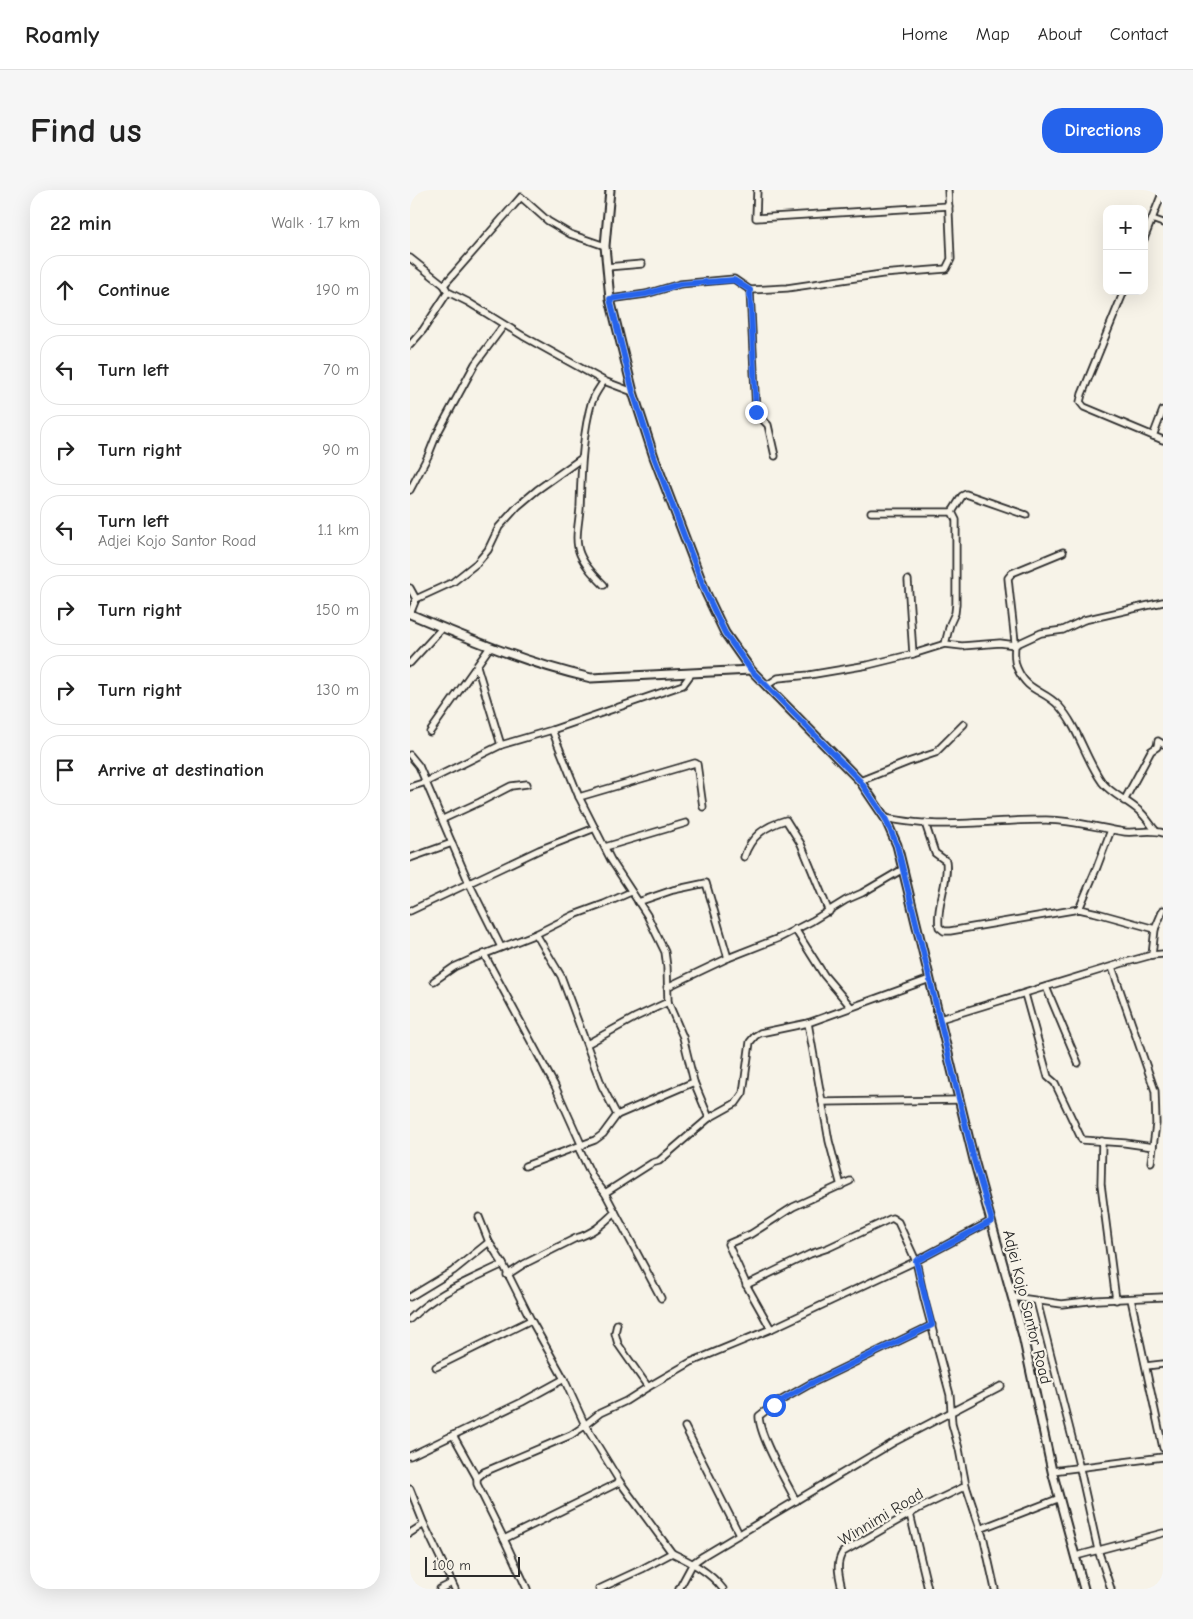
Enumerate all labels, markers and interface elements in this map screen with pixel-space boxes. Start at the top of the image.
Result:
text: Roamly [25,21,99,49]
text: Home [901,24,948,45]
text: Map [976,24,1010,45]
text: About [1038,24,1082,45]
text: Contact [1110,24,1168,45]
button: Directions [1042,108,1163,153]
text: Find us [30,110,142,151]
map controls [1103,205,1148,295]
button: + [1103,205,1148,250]
text: 22 min [50,211,112,235]
text: Walk · 1.7 km [272,214,360,232]
button: − [1103,250,1148,295]
icon: ahead [51,276,79,304]
text: Continue [98,279,170,301]
text: 190 m [316,281,359,299]
icon: left [51,356,79,384]
text: Turn left [98,359,169,381]
text: 70 m [323,361,359,379]
route end [745,401,768,424]
icon: right [51,436,79,464]
text: Turn right [98,439,182,461]
text: 90 m [322,441,359,459]
text: Turn left [98,510,169,532]
icon: left [51,516,79,544]
text: 1.1 km [318,521,359,539]
text: Adjei Kojo Santor Road [98,532,256,550]
icon: right [51,596,79,624]
text: Turn right [98,599,182,621]
text: 150 m [316,601,359,619]
icon: right [51,676,79,704]
text: Turn right [98,679,182,701]
text: 130 m [316,681,359,699]
icon: arrive [51,756,79,784]
text: Arrive at destination [98,759,264,781]
street label: Adjei Kojo Santor Road [999,1228,1055,1386]
route start [763,1394,786,1417]
street label: Winnimi Road [835,1485,927,1549]
scale bar [425,1554,520,1577]
text: 100 m [432,1557,471,1574]

